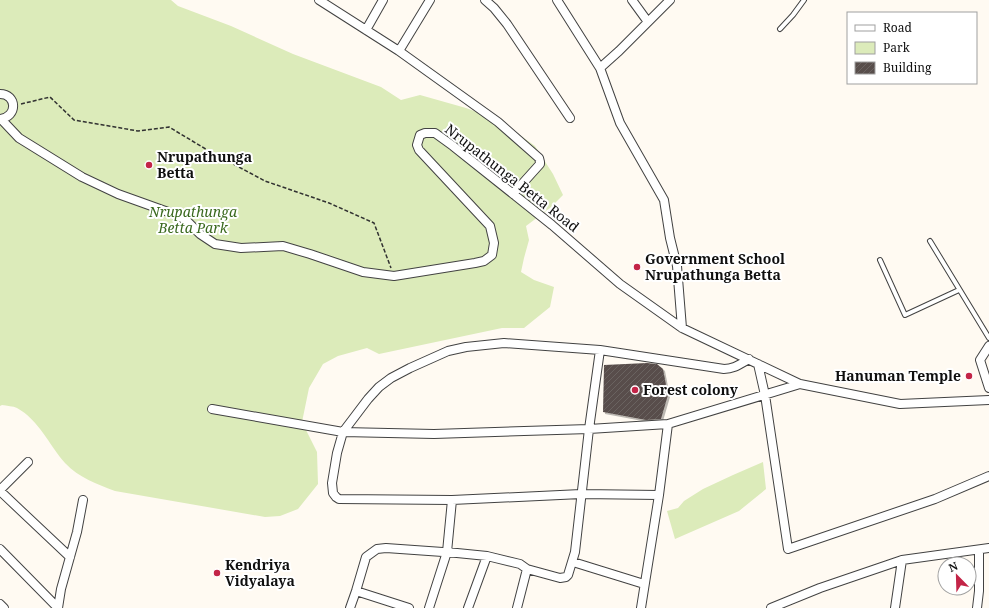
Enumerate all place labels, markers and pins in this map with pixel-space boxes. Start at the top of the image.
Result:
place label: Nrupathunga Betta [157,147,252,182]
marker: Nrupathunga Betta [144,160,154,170]
place label: Government School Nrupathunga Betta [645,249,785,284]
marker: Government School Nrupathunga Betta [632,262,642,272]
place label: Hanuman Temple [835,366,961,385]
marker: Hanuman Temple [964,371,974,381]
place label: Forest colony [643,380,739,399]
marker: Forest colony [630,385,640,395]
place label: Kendriya Vidyalaya [225,555,295,590]
marker: Kendriya Vidyalaya [212,568,222,578]

